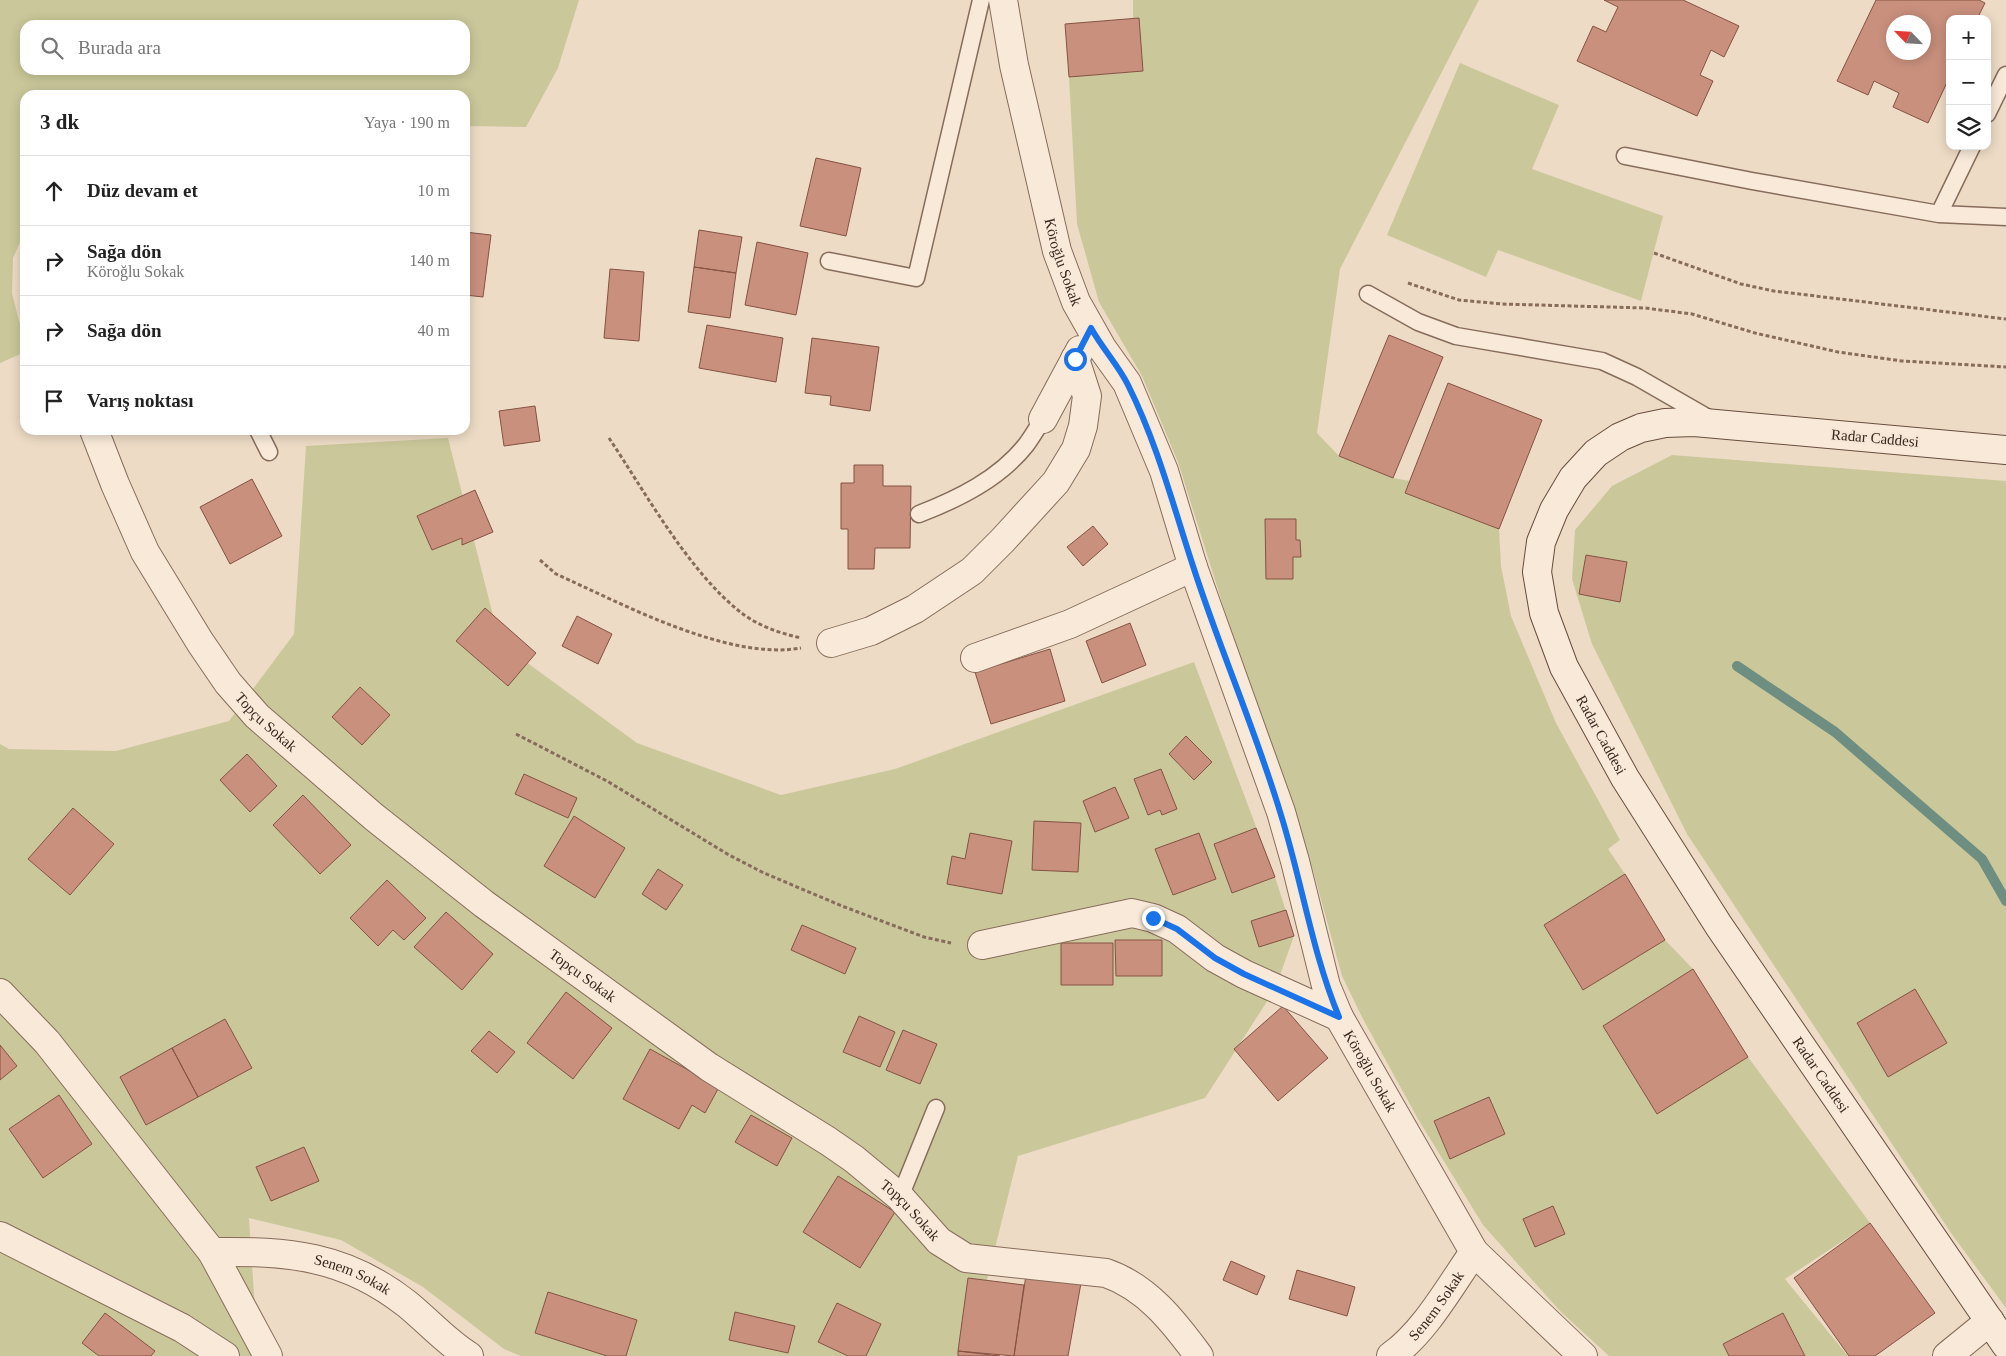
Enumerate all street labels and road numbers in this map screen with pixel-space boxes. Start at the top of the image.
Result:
street label: Köroğlu Sokak [1042,217,1085,308]
street label: Radar Caddesi [1831,426,1919,450]
street label: Topçu Sokak [232,689,300,755]
street label: Radar Caddesi [1573,692,1629,777]
street label: Topçu Sokak [546,946,620,1005]
street label: Köroğlu Sokak [1340,1028,1400,1115]
street label: Radar Caddesi [1789,1034,1852,1116]
street label: Topçu Sokak [877,1176,943,1245]
street label: Senem Sokak [313,1251,394,1298]
street label: Senem Sokak [1405,1268,1467,1344]

